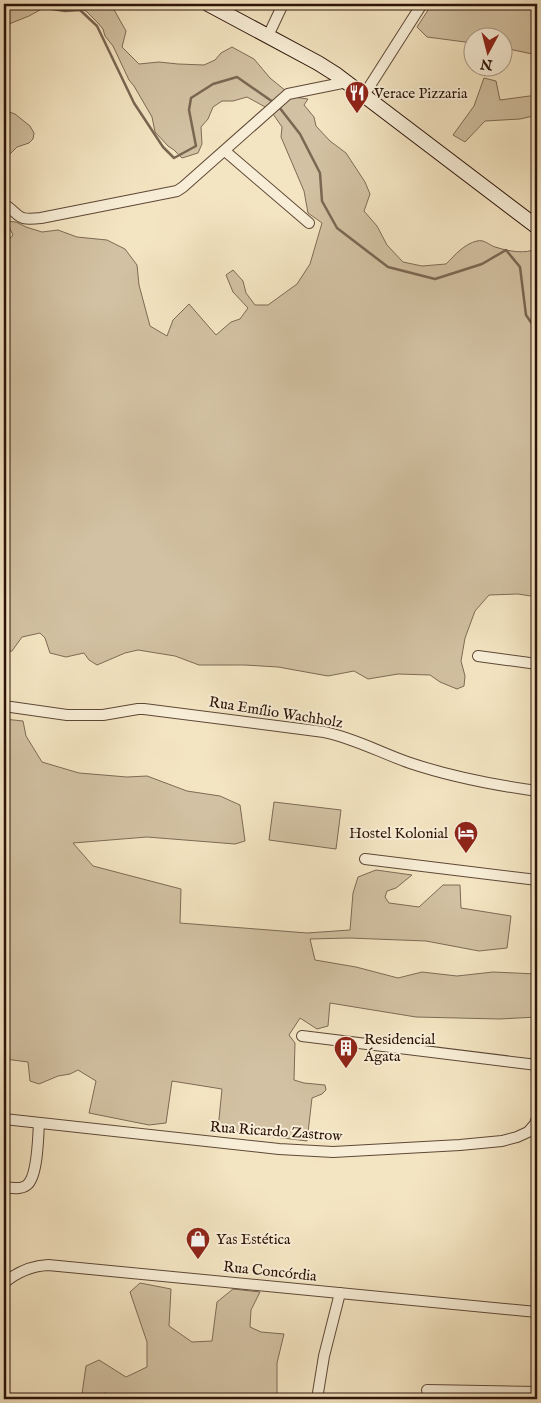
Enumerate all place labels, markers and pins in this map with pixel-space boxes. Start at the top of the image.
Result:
restaurant icon: Verace Pizzaria [344,80,370,114]
place label: Verace Pizzaria [373,84,468,103]
hotel icon: Hostel Kolonial [453,820,479,854]
place label: Hostel Kolonial [349,824,449,843]
place label: Residencial Ágata [363,1030,436,1066]
building icon: Residencial Ágata [333,1035,359,1069]
shop icon: Yas Estética [185,1226,211,1260]
place label: Yas Estética [216,1230,291,1249]

